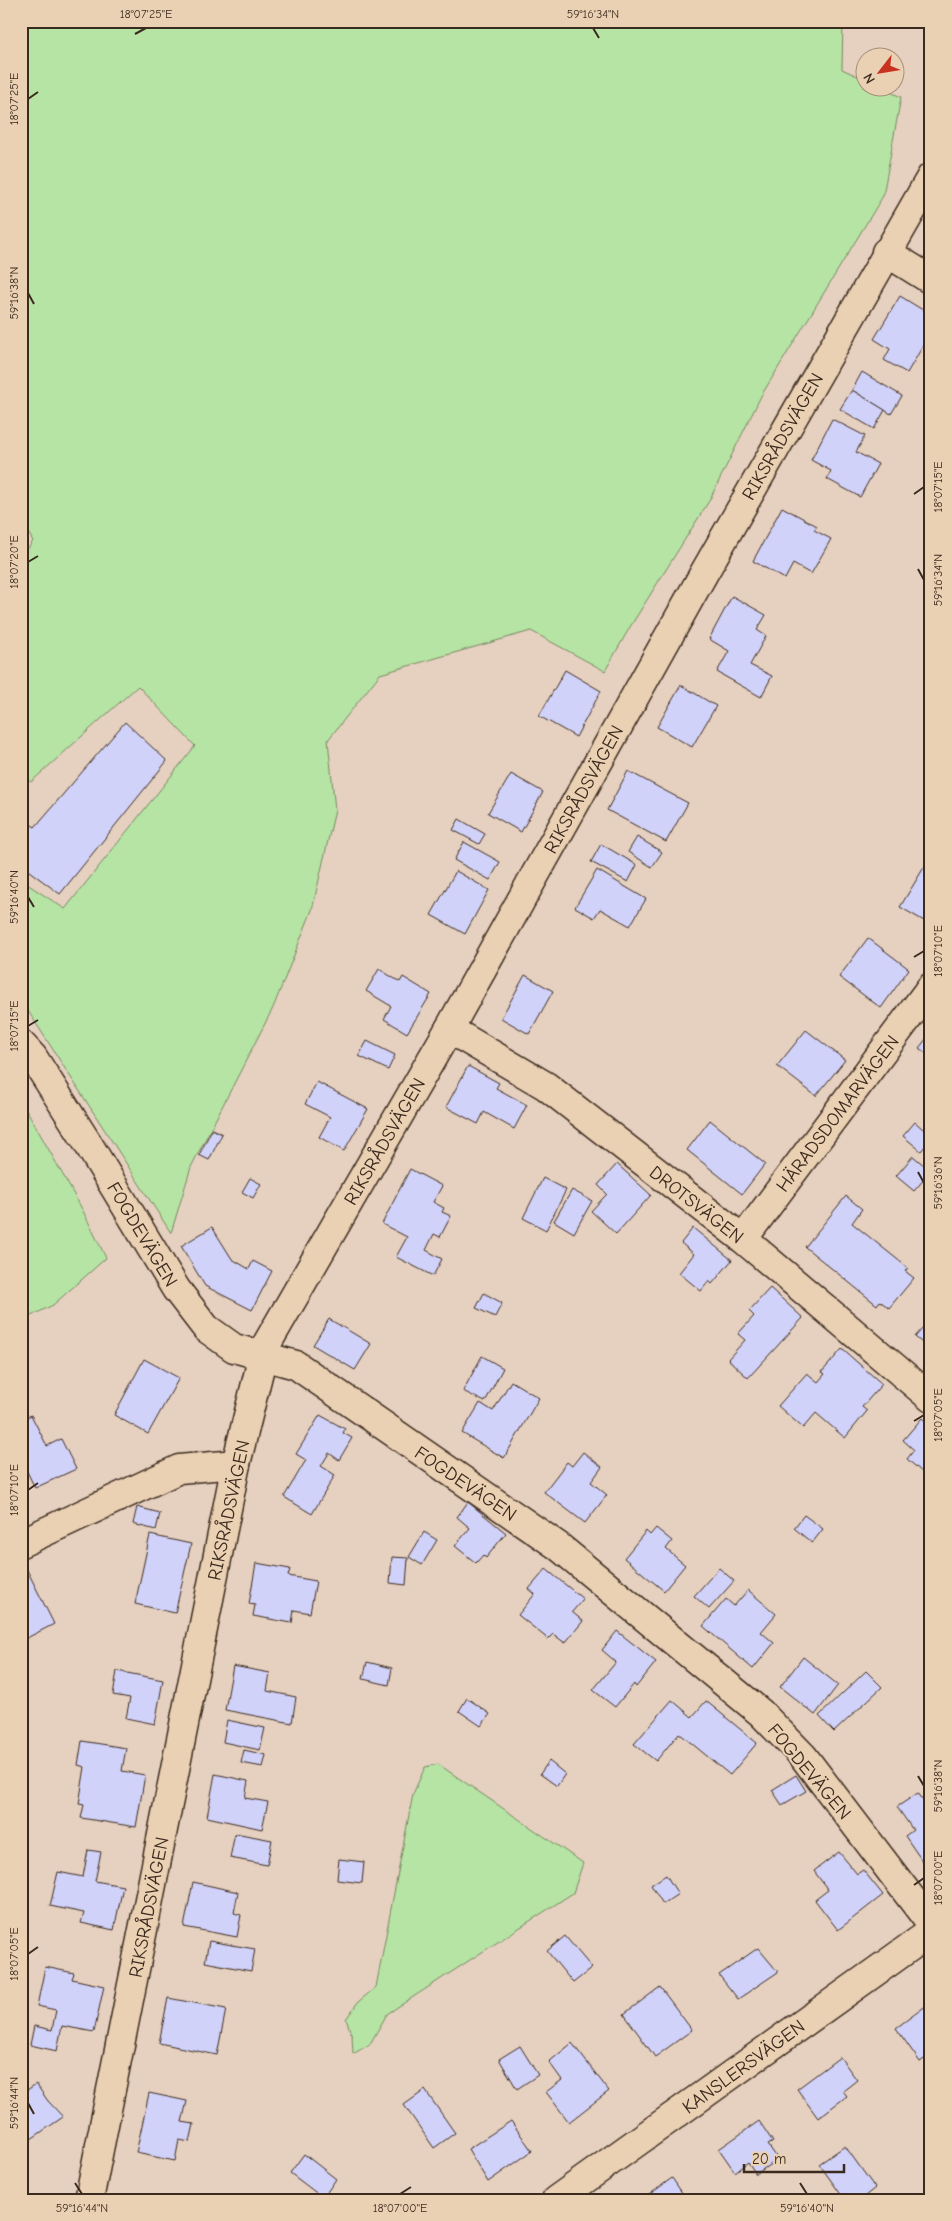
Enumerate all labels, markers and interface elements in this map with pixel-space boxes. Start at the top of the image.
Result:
text: 18°07'25"E [120,7,172,21]
text: 59°16'34"N [567,7,619,21]
north arrow [854,48,904,98]
text: N [860,70,879,87]
text: 18°07'25"E [7,73,21,125]
text: 59°16'38"N [7,267,21,319]
street label: RIKSRÅDSVÄGEN [738,369,828,504]
text: 18°07'15"E [931,461,945,513]
text: 18°07'20"E [7,535,21,589]
text: 59°16'34"N [931,554,945,606]
street label: RIKSRÅDSVÄGEN [540,722,628,857]
text: 59°16'40"N [7,870,21,924]
text: 18°07'10"E [931,925,945,977]
text: 18°07'15"E [7,1000,21,1052]
street label: HÄRADSDOMARVÄGEN [772,1031,904,1196]
street label: RIKSRÅDSVÄGEN [340,1074,430,1209]
text: 59°16'36"N [931,1156,945,1210]
street label: DROTSVÄGEN [645,1161,748,1248]
street label: FOGDEVÄGEN [102,1178,182,1291]
text: 18°07'05"E [931,1388,945,1442]
street label: RIKSRÅDSVÄGEN [203,1438,255,1582]
street label: FOGDEVÄGEN [410,1442,521,1526]
text: 18°07'10"E [7,1464,21,1516]
street label: FOGDEVÄGEN [763,1719,856,1824]
text: 59°16'38"N [931,1760,945,1812]
street label: RIKSRÅDSVÄGEN [125,1835,173,1980]
text: 18°07'00"E [931,1851,945,1905]
text: 18°07'05"E [7,1927,21,1981]
street label: KANSLERSVÄGEN [678,2015,809,2119]
text: 59°16'44"N [7,2077,21,2129]
scale bar [744,2141,844,2173]
text: 20 m [752,2150,786,2168]
text: 59°16'44"N [56,2201,108,2215]
text: 18°07'00"E [373,2201,427,2215]
text: 59°16'40"N [780,2201,834,2215]

